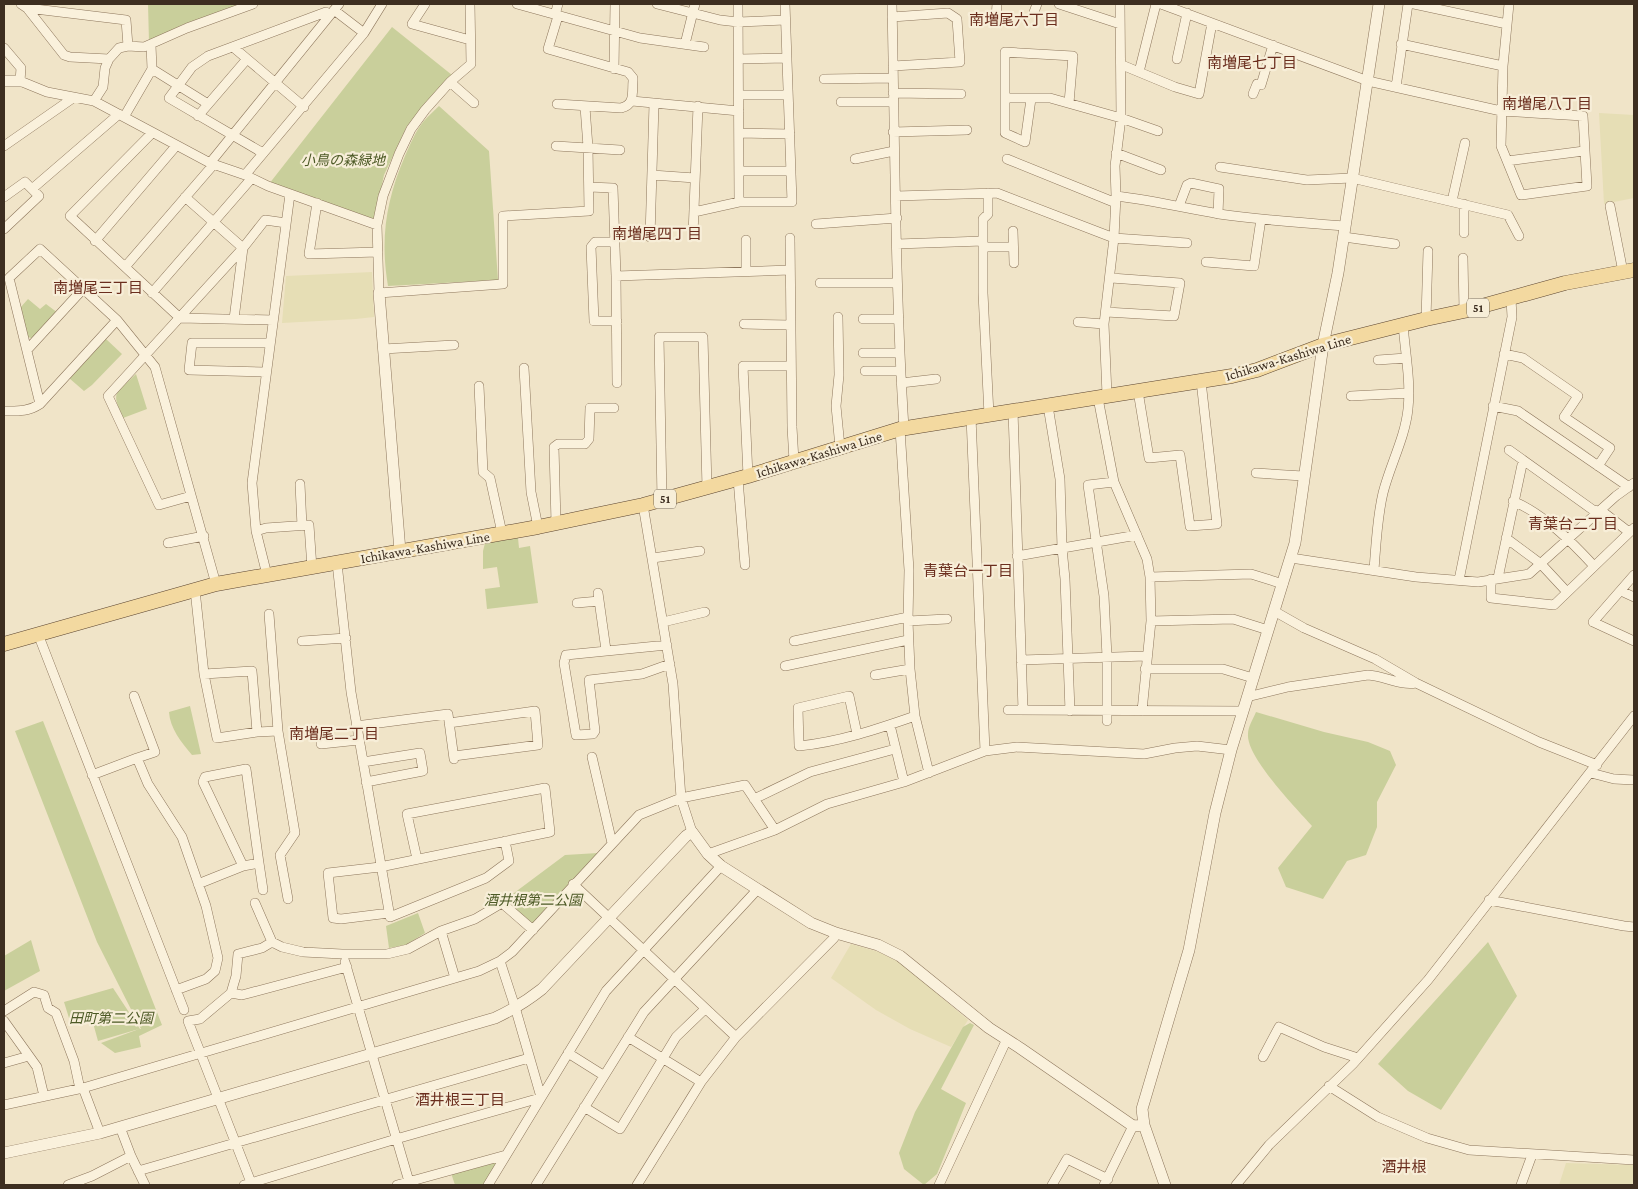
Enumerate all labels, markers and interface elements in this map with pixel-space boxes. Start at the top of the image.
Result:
district label: 南増尾六丁目 [969,11,1059,28]
district label: 南増尾七丁目 [1207,54,1297,71]
district label: 南増尾八丁目 [1502,95,1592,112]
park label: 小鳥の森緑地 [301,152,387,168]
district label: 南増尾四丁目 [612,225,702,242]
district label: 南増尾三丁目 [53,279,143,296]
road number: 51 [1467,298,1489,318]
street label: Ichikawa-Kashiwa Line [1223,330,1353,384]
street label: Ichikawa-Kashiwa Line [754,427,884,481]
road number: 51 [654,489,676,508]
district label: 青葉台二丁目 [1528,516,1618,532]
street label: Ichikawa-Kashiwa Line [359,528,491,566]
district label: 青葉台一丁目 [923,563,1013,579]
district label: 南増尾二丁目 [289,725,379,742]
park label: 酒井根第二公園 [484,892,584,908]
park label: 田町第二公園 [69,1010,155,1026]
district label: 酒井根三丁目 [415,1091,505,1108]
district label: 酒井根 [1381,1158,1427,1175]

